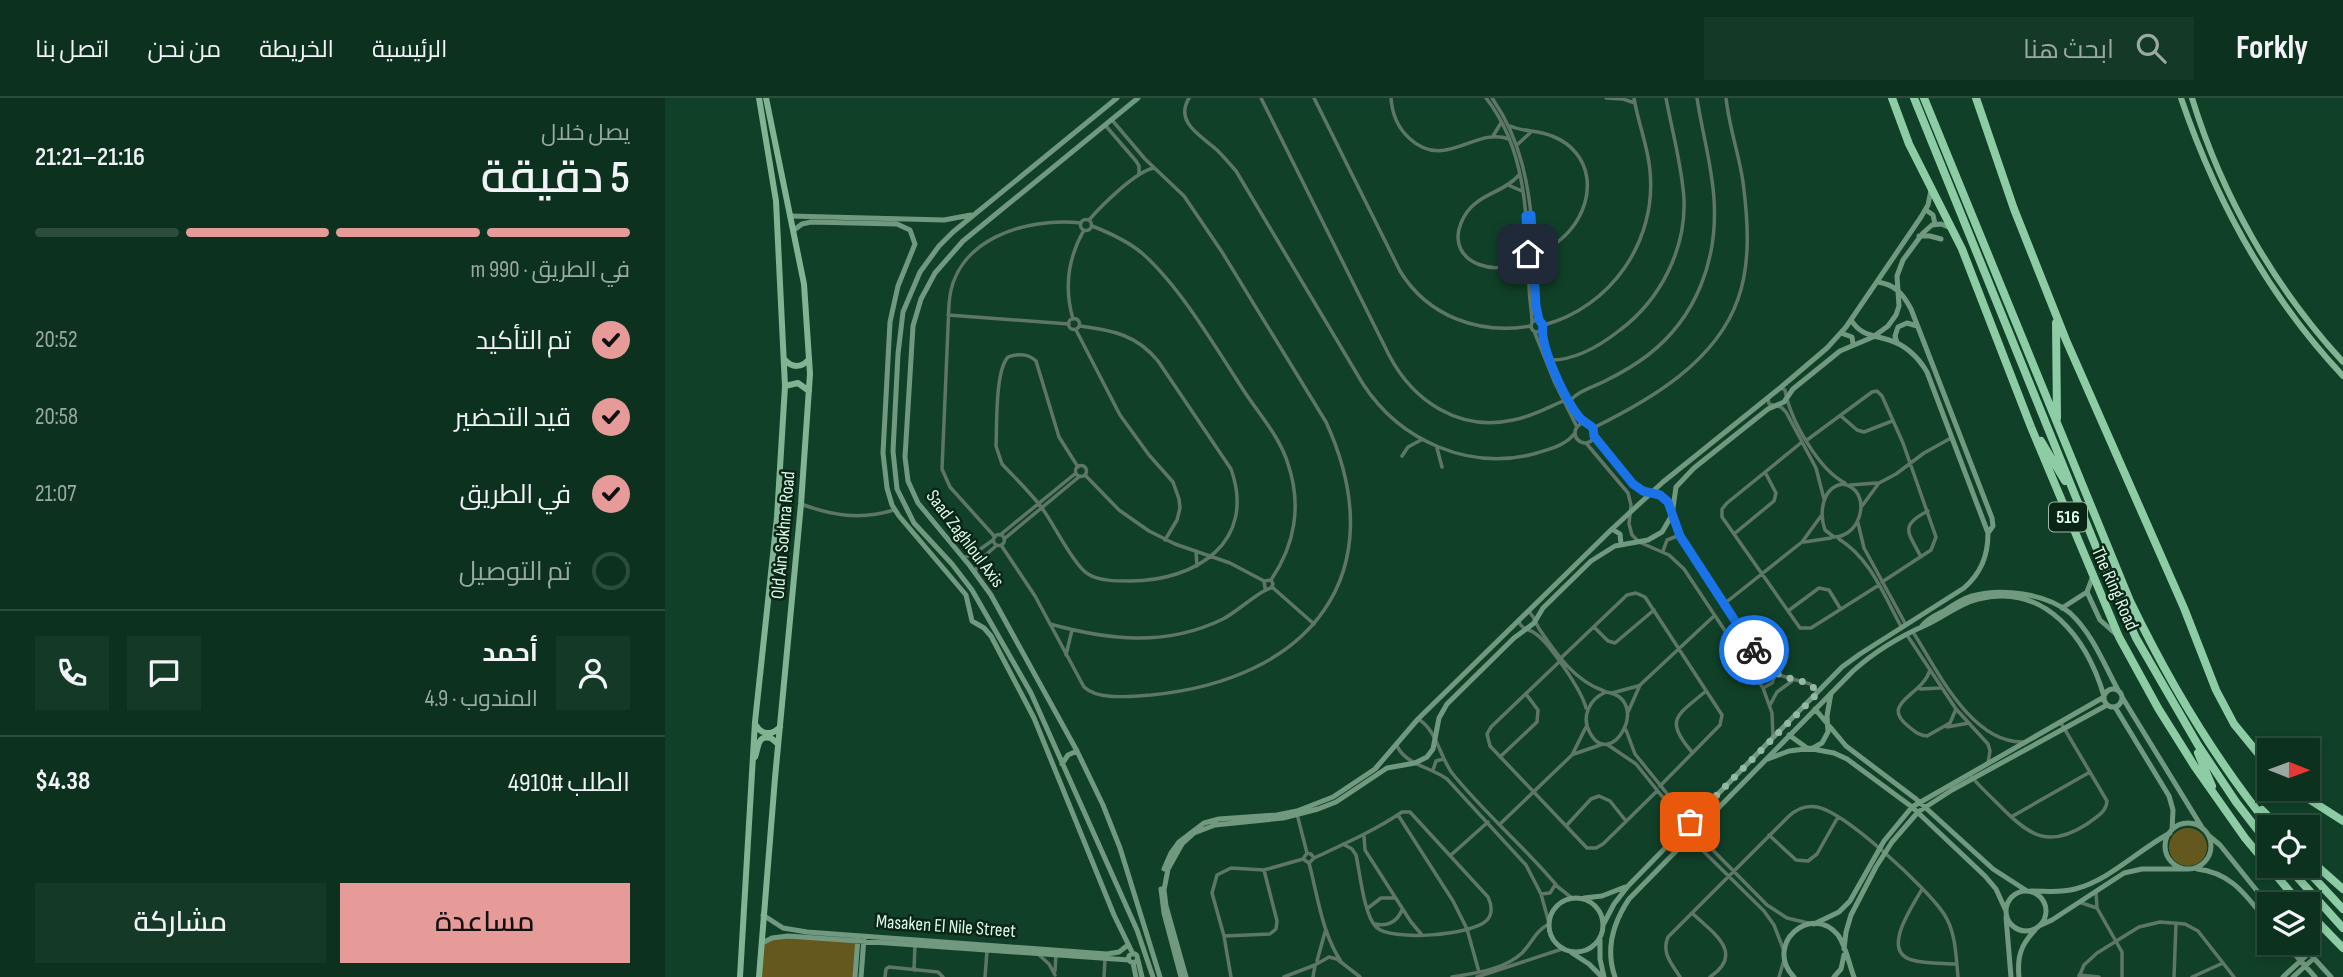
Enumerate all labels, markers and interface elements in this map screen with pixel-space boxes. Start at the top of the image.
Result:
search box [1704,17,2194,80]
text: Forkly [2236,28,2308,68]
icon: search [2132,29,2170,67]
text: اتصل بنا [35,35,109,64]
text: من نحن [147,35,221,64]
text: الخريطة [259,35,334,64]
text: الرئيسية [372,35,447,64]
text: ابحث هنا [2023,35,2114,66]
text: يصل خلال [541,119,630,147]
text: 21:16–21:21 [35,142,145,173]
text: 5 دقيقة [481,151,630,206]
pin [1498,224,1558,284]
icon: home [1509,235,1547,273]
text: في الطريق · 990 m [470,256,630,284]
icon: check [592,321,630,359]
text: 20:52 [35,326,78,354]
text: تم التأكيد [476,326,571,357]
icon: check [592,398,630,436]
text: 20:58 [35,403,78,431]
text: قيد التحضير [454,403,571,434]
street label: Old Ain Sokhna Road [766,470,801,600]
icon: check [592,475,630,513]
text: 21:07 [35,480,76,508]
text: في الطريق [460,480,571,511]
street label: Saad Zaghloul Axis [921,486,1009,592]
road number: 516 [2049,502,2087,531]
street label: The Ring Road [2086,543,2143,634]
text: تم التوصيل [459,557,571,588]
courier [1719,615,1789,685]
icon: bike [1735,631,1773,669]
button: phone [35,636,109,710]
button: chat [127,636,201,710]
button: person [556,636,630,710]
text: أحمد [482,638,538,669]
text: المندوب · 4.9 [425,685,538,713]
north arrow [2257,738,2321,802]
map controls [2257,738,2320,955]
text: $4.38 [35,766,90,797]
text: الطلب #4910 [508,768,630,799]
pin [1660,792,1720,852]
icon: bag [1671,803,1709,841]
button: locate [2257,815,2320,878]
button: مشاركة [35,883,326,963]
button: مساعدة [340,883,630,963]
button: layers [2257,892,2320,955]
street label: Masaken El Nile Street [875,910,1017,943]

